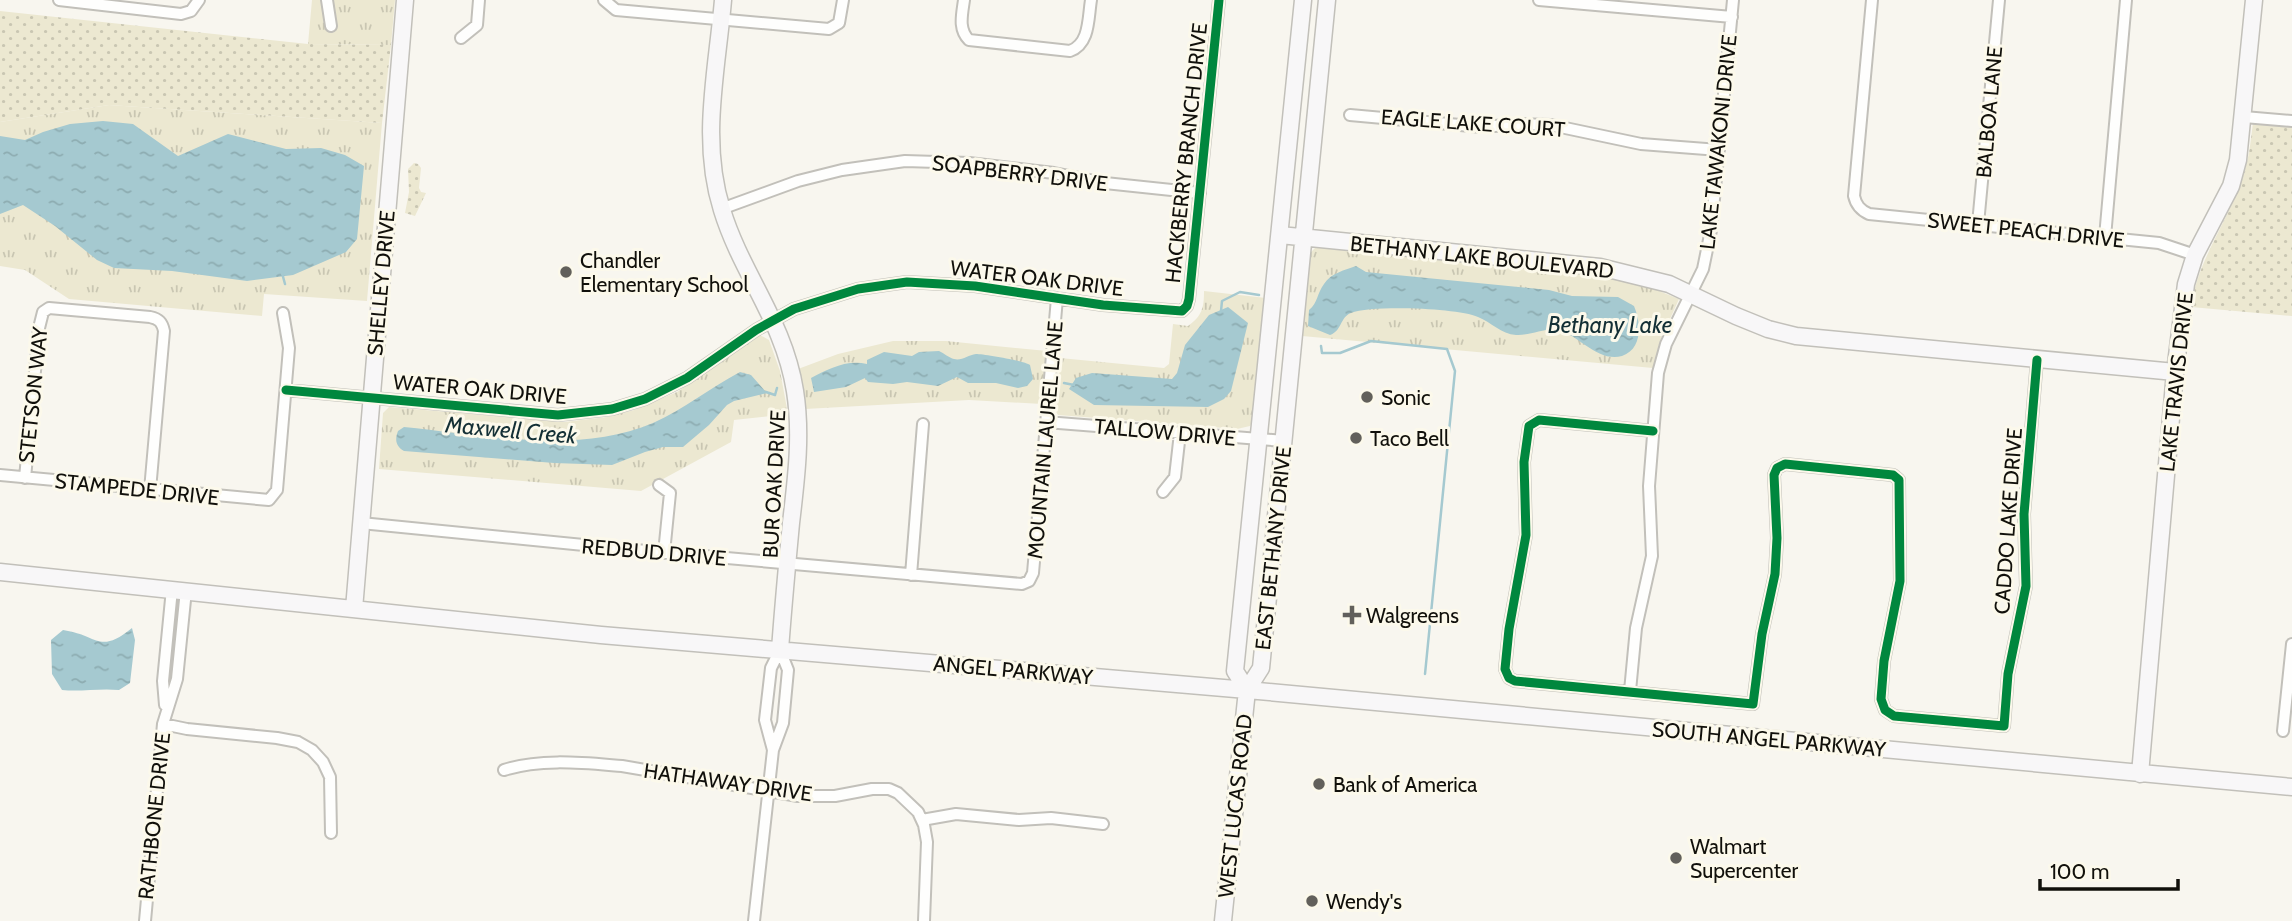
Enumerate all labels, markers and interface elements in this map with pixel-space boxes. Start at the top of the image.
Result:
street label: HACKBERRY BRANCH DRIVE [1160,22,1212,284]
street label: LAKE TAWAKONI DRIVE [1694,33,1742,251]
street label: BALBOA LANE [1971,45,2007,179]
street label: EAGLE LAKE COURT [1380,104,1566,142]
street label: SOAPBERRY DRIVE [931,150,1109,196]
street label: SWEET PEACH DRIVE [1926,207,2126,253]
street label: SHELLEY DRIVE [362,209,400,357]
street label: BETHANY LAKE BOULEVARD [1349,231,1615,283]
place label: Chandler Elementary School [580,248,748,297]
street label: WATER OAK DRIVE [949,255,1125,301]
marker: Chandler Elementary School [558,264,574,280]
street label: LAKE TRAVIS DRIVE [2154,291,2198,473]
water label: Bethany Lake [1548,311,1672,339]
street label: MOUNTAIN LAUREL LANE [1022,320,1068,560]
street label: STETSON WAY [13,325,53,464]
street label: WATER OAK DRIVE [392,369,568,409]
place label: Sonic [1381,385,1431,410]
marker: Sonic [1359,389,1375,405]
street label: BUR OAK DRIVE [758,409,790,559]
water label: Maxwell Creek [443,410,579,450]
street label: TALLOW DRIVE [1093,413,1237,451]
place label: Taco Bell [1370,426,1449,451]
street label: CADDO LAKE DRIVE [1989,427,2027,615]
marker: Taco Bell [1348,430,1364,446]
street label: EAST BETHANY DRIVE [1250,445,1296,651]
street label: STAMPEDE DRIVE [54,468,220,510]
street label: REDBUD DRIVE [581,533,727,571]
place label: Walgreens [1366,603,1459,628]
marker: Walgreens [1344,607,1360,623]
street label: ANGEL PARKWAY [932,651,1095,690]
street label: WEST LUCAS ROAD [1213,713,1257,899]
street label: SOUTH ANGEL PARKWAY [1651,716,1888,762]
street label: RATHBONE DRIVE [133,731,175,901]
street label: HATHAWAY DRIVE [642,758,814,806]
place label: Bank of America [1333,772,1477,797]
marker: Bank of America [1311,776,1327,792]
place label: Walmart Supercenter [1690,834,1798,883]
scale bar [2040,848,2178,892]
marker: Walmart Supercenter [1668,850,1684,866]
text: 100 m [2050,859,2109,884]
place label: Wendy's [1326,889,1402,914]
marker: Wendy's [1304,893,1320,909]

